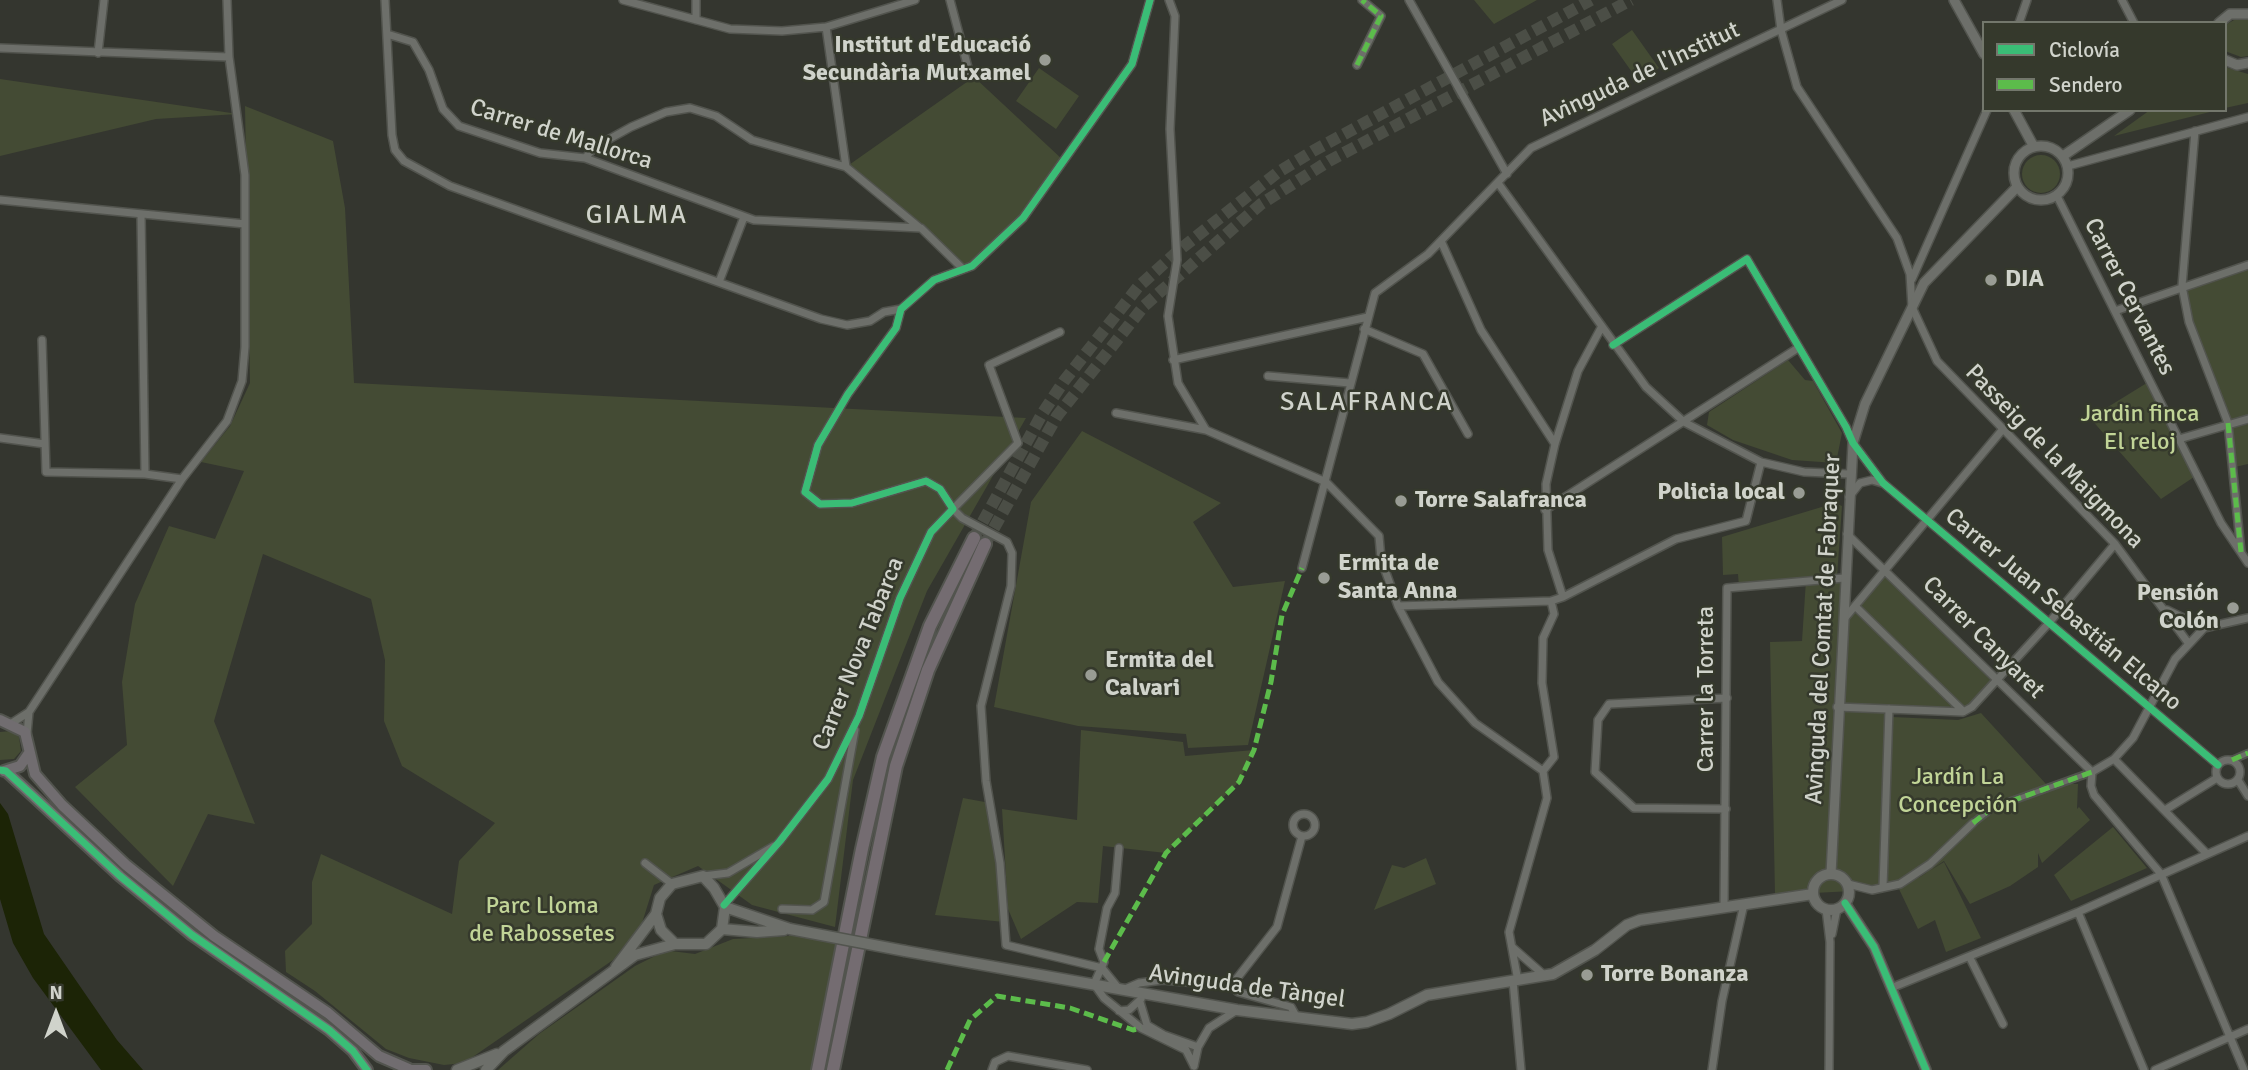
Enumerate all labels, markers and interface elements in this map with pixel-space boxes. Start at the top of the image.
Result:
street label: Avinguda de l'Institut [1535,16,1745,134]
legend [1982,21,2227,112]
place label: Institut d'Educació Secundària Mutxamel [803,32,1031,88]
text: Ciclovía [2049,37,2120,63]
marker: Institut d'Educació Secundària Mutxamel [1037,52,1053,68]
text: Sendero [2049,72,2123,98]
street label: Carrer de Mallorca [466,94,656,176]
district label: GIALMA [587,200,687,232]
street label: Carrer Cervantes [2077,214,2181,380]
place label: DIA [2005,266,2044,294]
marker: DIA [1983,272,1999,288]
street label: Passeig de la Maigmona [1959,359,2149,555]
district label: SALAFRANCA [1281,387,1453,419]
park label: Jardin finca El reloj [2081,401,2199,457]
street label: Avinguda del Comtat de Fabraquer [1800,453,1848,805]
place label: Policia local [1657,479,1785,507]
marker: Policia local [1791,485,1807,501]
place label: Torre Salafranca [1415,487,1587,515]
marker: Torre Salafranca [1393,493,1409,509]
street label: Carrer Juan Sebastián Elcano [1939,503,2187,717]
place label: Ermita de Santa Anna [1338,550,1457,606]
street label: Carrer Nova Tabarca [807,553,911,755]
marker: Ermita de Santa Anna [1316,570,1332,586]
street label: Carrer Canyaret [1916,571,2050,705]
place label: Pensión Colón [2137,580,2219,636]
marker: Pensión Colón [2225,600,2241,616]
street label: Carrer la Torreta [1693,606,1721,772]
place label: Ermita del Calvari [1105,647,1214,703]
marker: Ermita del Calvari [1083,667,1099,683]
park label: Jardín La Concepción [1898,764,2018,820]
park label: Parc Lloma de Rabossetes [469,893,615,949]
street label: Avinguda de Tàngel [1147,959,1347,1015]
place label: Torre Bonanza [1601,961,1749,989]
marker: Torre Bonanza [1579,967,1595,983]
north arrow [21,979,91,1049]
text: N [49,981,63,1005]

